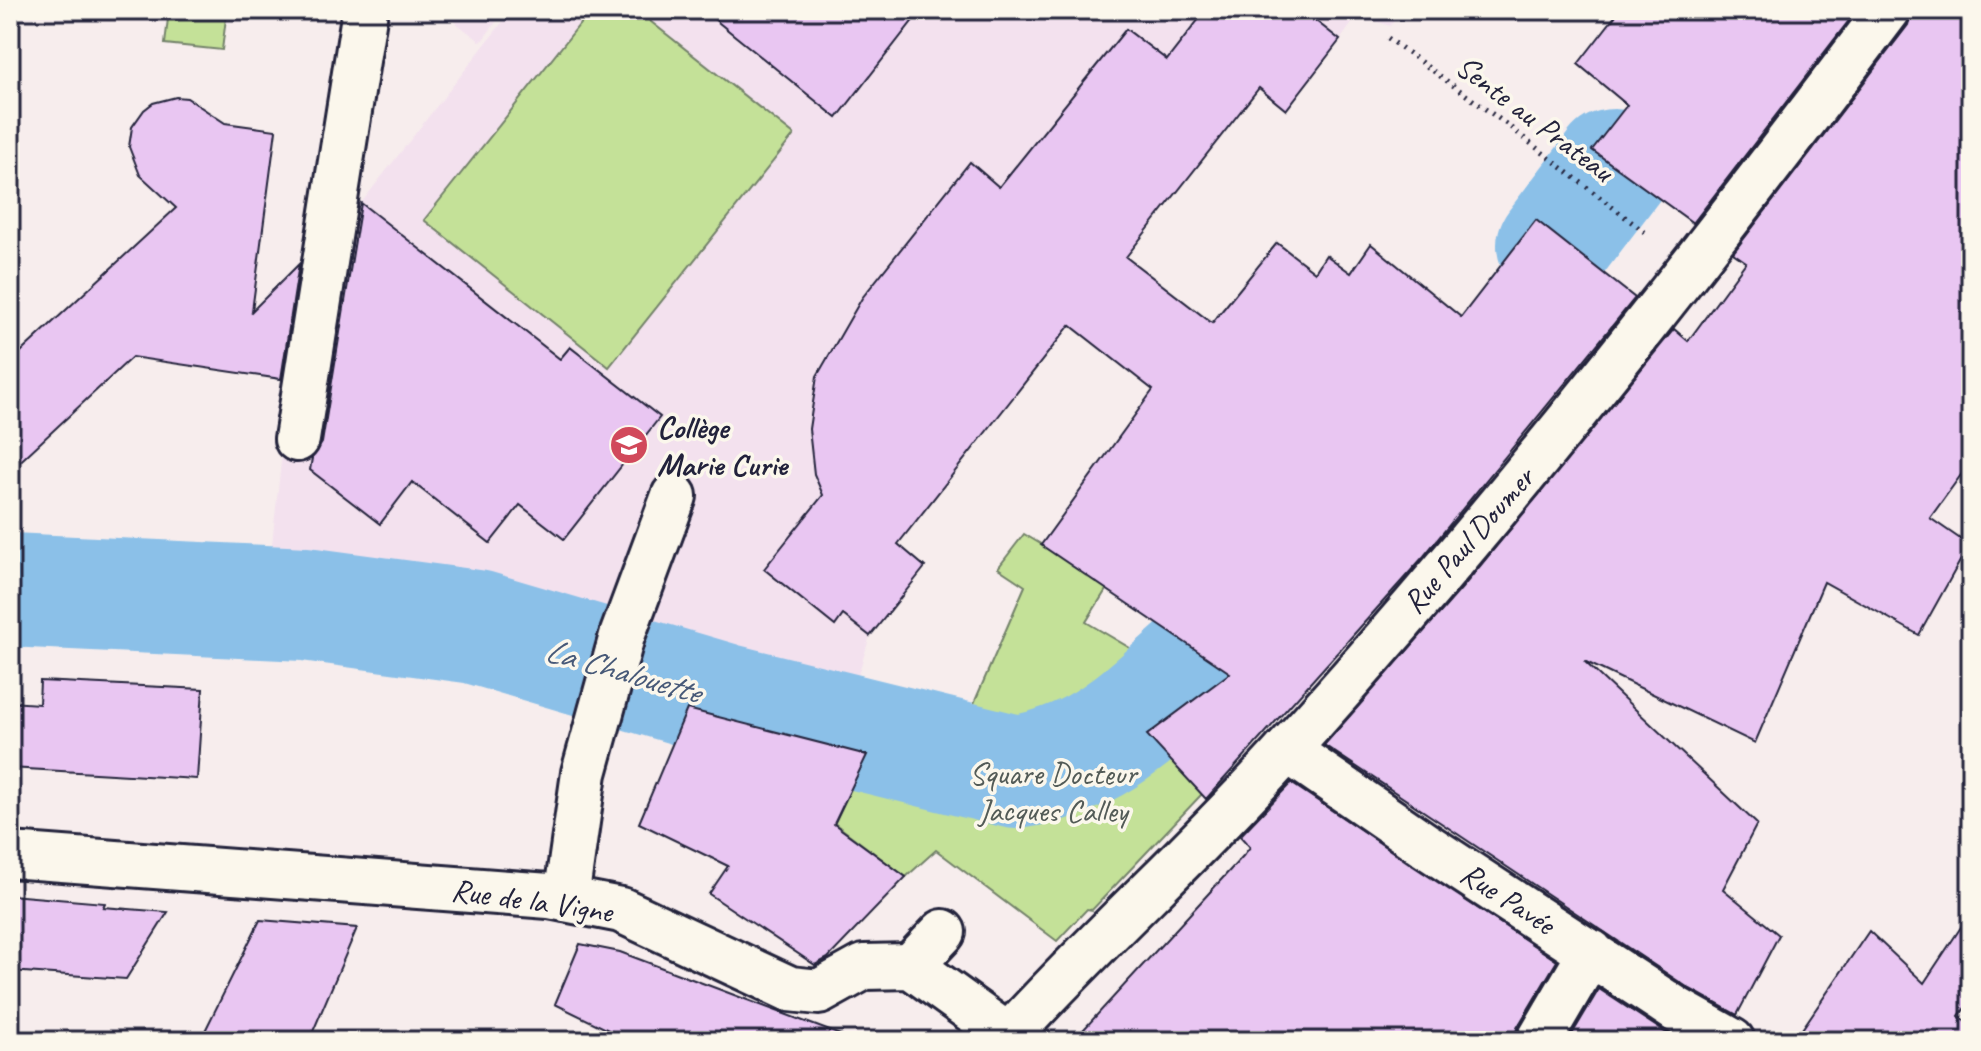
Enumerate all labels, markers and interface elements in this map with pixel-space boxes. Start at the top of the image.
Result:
street label: Sente au Prateau [1448,46,1623,192]
place label: Collège Marie Curie [657,407,789,485]
school or university icon: Collège Marie Curie [608,424,650,466]
street label: Rue Paul Doumer [1393,457,1545,622]
water label: La Chalouette [541,628,710,714]
park label: Square Docteur Jacques Calley [969,753,1139,831]
street label: Rue Pavée [1453,853,1565,945]
street label: Rue de la Vigne [449,869,618,932]

